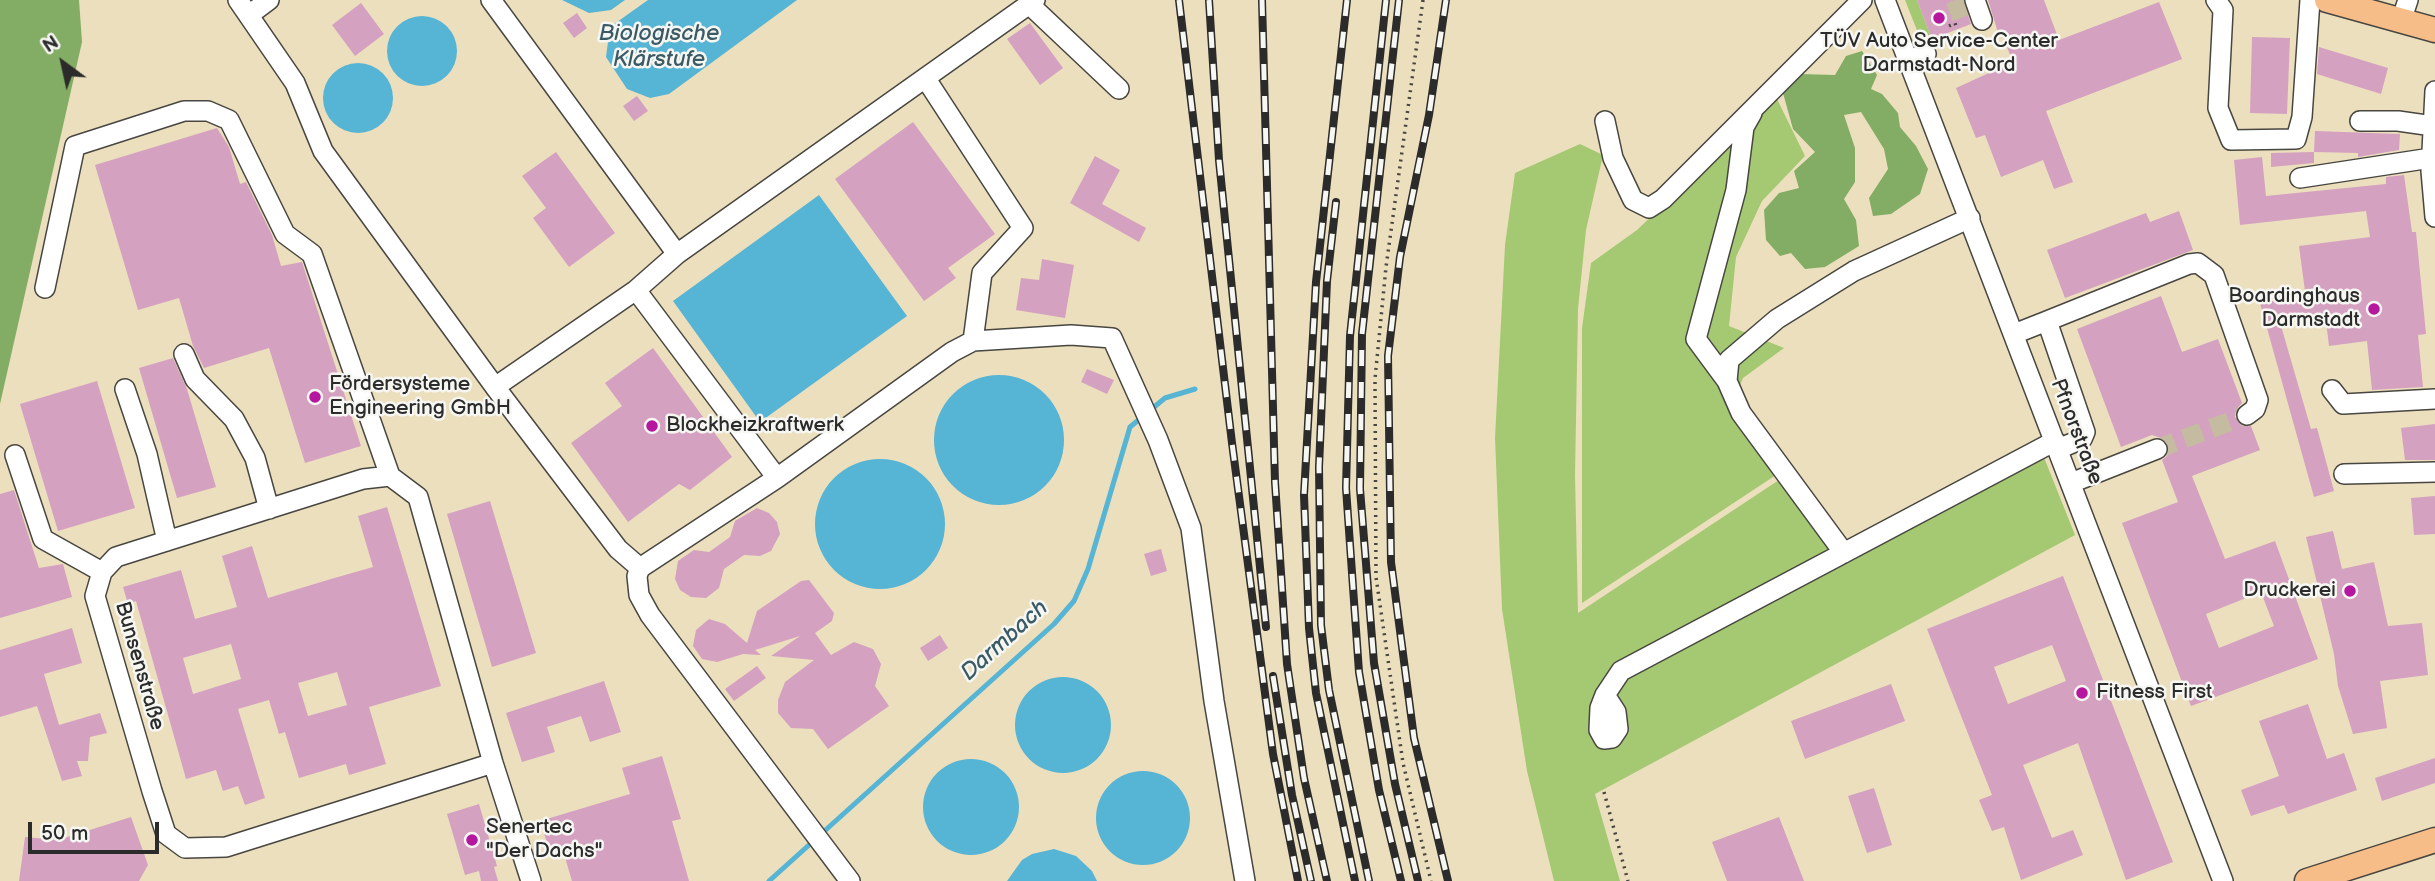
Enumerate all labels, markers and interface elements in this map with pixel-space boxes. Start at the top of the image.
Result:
marker: TÜV Auto Service-Center Darmstadt-Nord [1931,10,1947,26]
water label: Biologische Klärstufe [599,20,719,74]
north arrow [28,28,98,98]
place label: TÜV Auto Service-Center Darmstadt-Nord [1820,29,2058,79]
text: N [39,31,64,59]
place label: Boardinghaus Darmstadt [2228,284,2360,334]
marker: Boardinghaus Darmstadt [2366,301,2382,317]
place label: Fördersysteme Engineering GmbH [329,372,511,422]
street label: Pfnorstraße [2044,376,2108,488]
marker: Fördersysteme Engineering GmbH [307,389,323,405]
place label: Blockheizkraftwerk [666,413,844,439]
marker: Blockheizkraftwerk [644,418,660,434]
place label: Druckerei [2243,578,2336,604]
marker: Druckerei [2342,583,2358,599]
water label: Darmbach [956,595,1054,687]
street label: Bunsenstraße [109,599,169,733]
place label: Fitness First [2096,680,2212,706]
marker: Fitness First [2074,685,2090,701]
scale bar [32,808,163,852]
place label: Senertec "Der Dachs" [486,815,602,865]
text: 50 m [41,821,88,846]
marker: Senertec "Der Dachs" [464,832,480,848]

